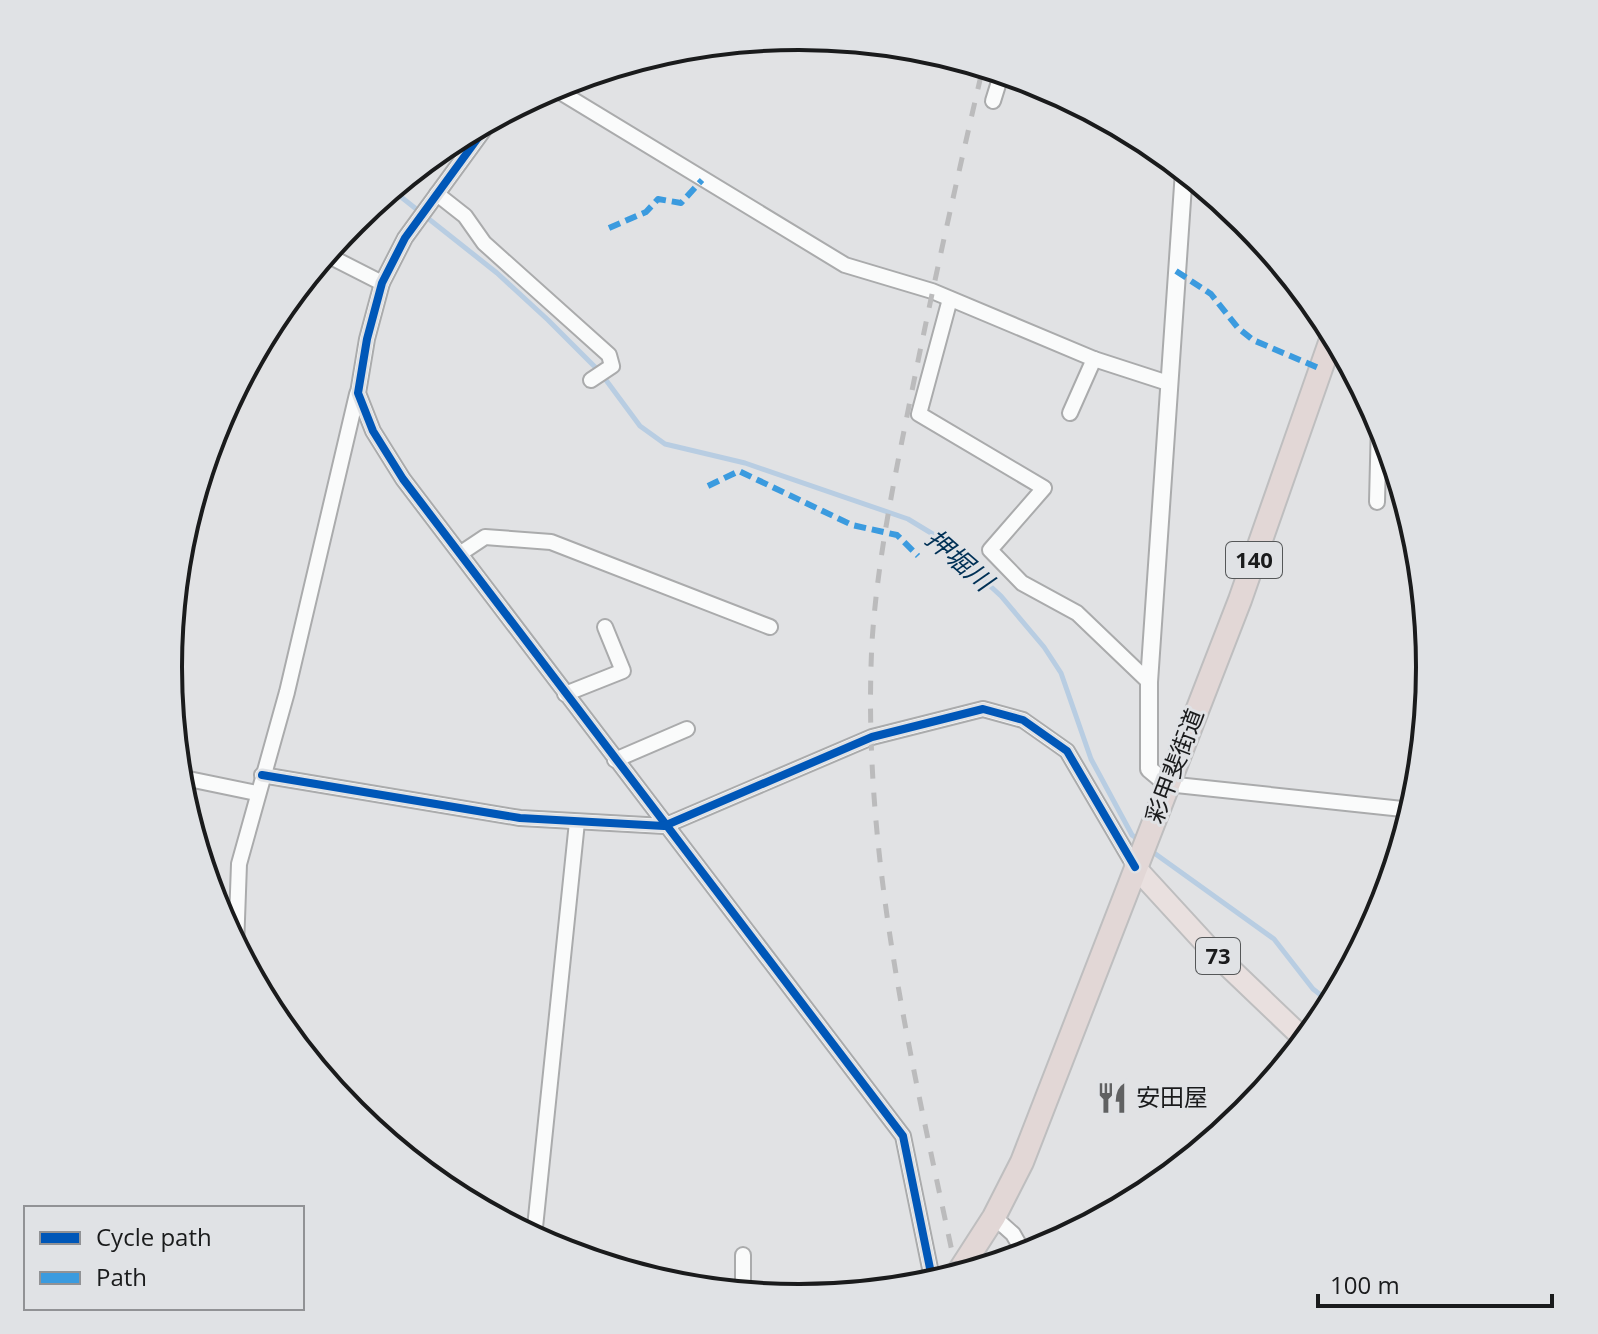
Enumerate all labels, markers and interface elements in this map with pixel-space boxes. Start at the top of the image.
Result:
water label: 押堀川 [918,520,1003,600]
road number: 140 [1226,542,1282,578]
street label: 彩甲斐街道 [1137,704,1211,827]
road number: 73 [1196,938,1240,974]
place label: 安田屋 [1136,1080,1208,1113]
restaurant icon: 安田屋 [1095,1081,1129,1115]
legend [24,1206,304,1310]
text: Cycle path [96,1220,212,1253]
scale bar [1318,1258,1552,1308]
text: Path [96,1260,147,1293]
text: 100 m [1330,1268,1400,1301]

